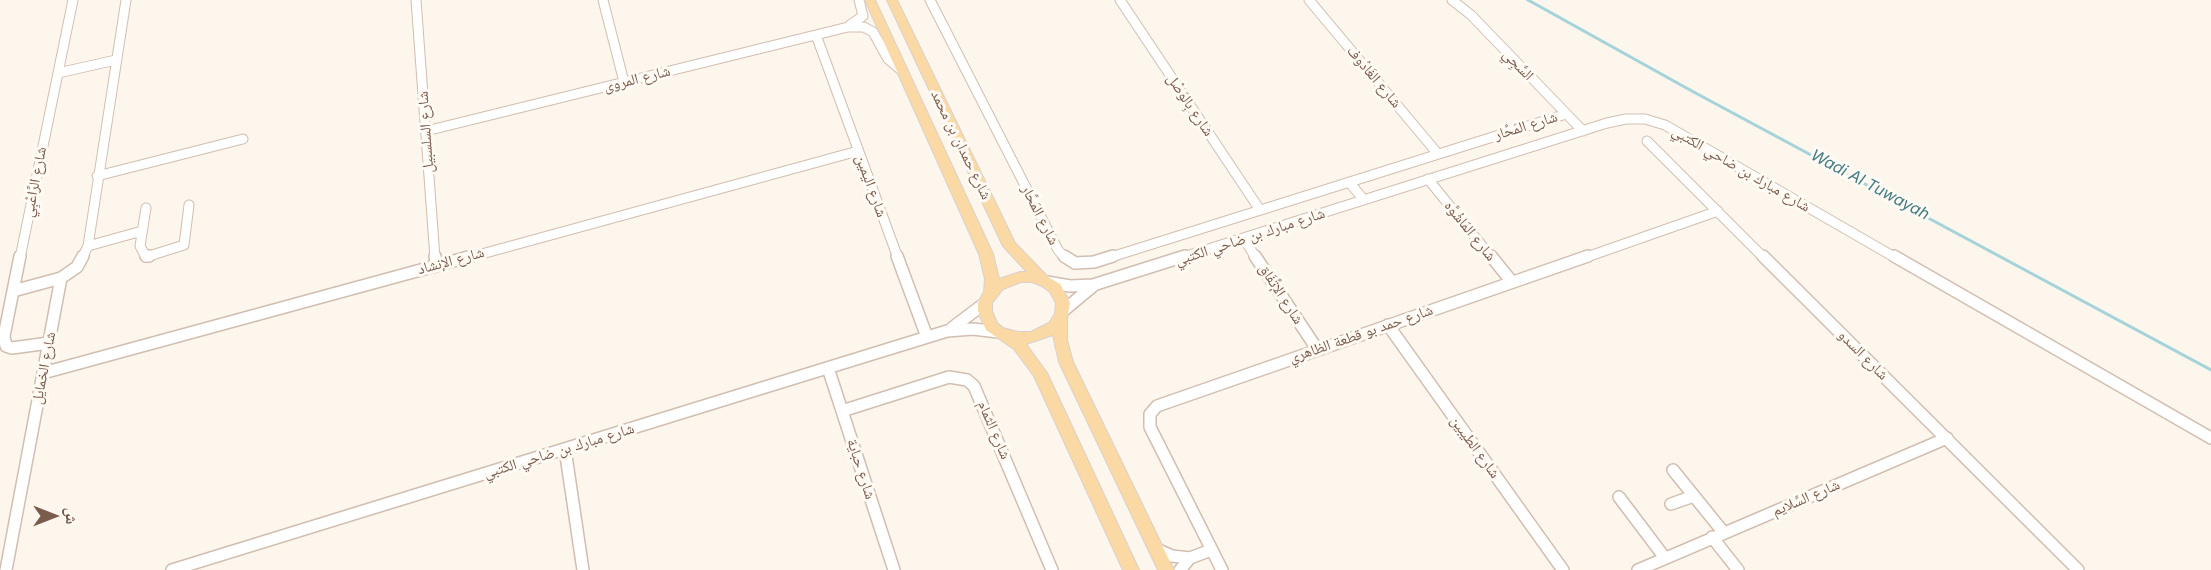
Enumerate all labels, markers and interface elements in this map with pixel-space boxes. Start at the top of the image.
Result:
street label: شارع الغَادُوف [1343,42,1405,112]
street label: السَّجِي [1499,45,1537,85]
street label: شارع المروى [602,62,672,96]
street label: شارع بِالوَصْل [1163,70,1217,140]
street label: شارع حمدان بن محمد [927,87,995,203]
street label: شارع السلسبيل [414,91,438,173]
street label: شارع المَحَّار [1492,108,1560,144]
street label: شارع مبارك بن ضاحي الكتبي [1669,122,1813,216]
street label: شارع الرَّاعْبِي [19,145,51,219]
water label: Wadi Al Tuwayah [1808,146,1932,224]
street label: شارع اليمين [851,152,891,220]
street label: شارع المَحَّار [1017,182,1063,248]
street label: شارع المَاشُوَّه [1440,197,1500,265]
street label: شارع مبارك بن ضاحي الكتبي [1173,204,1327,270]
street label: شارع الإنشاد [416,243,486,279]
street label: شارع الإتِّفَاق [1255,260,1307,328]
street label: شارع حمد بو قطعة الظاهري [1287,301,1435,367]
street label: شارع السدو [1834,326,1892,384]
street label: شارع الخمايل [28,330,60,406]
street label: شارع الثمام [974,398,1014,462]
street label: شارع الطيبين [1446,412,1504,482]
street label: شارع مبارك بن ضاحي الكتبي [481,419,637,483]
street label: شارع حباية [843,437,879,501]
street label: شارع السَّلايم [1770,476,1842,520]
north arrow [24,486,84,546]
text: ش [62,508,82,524]

